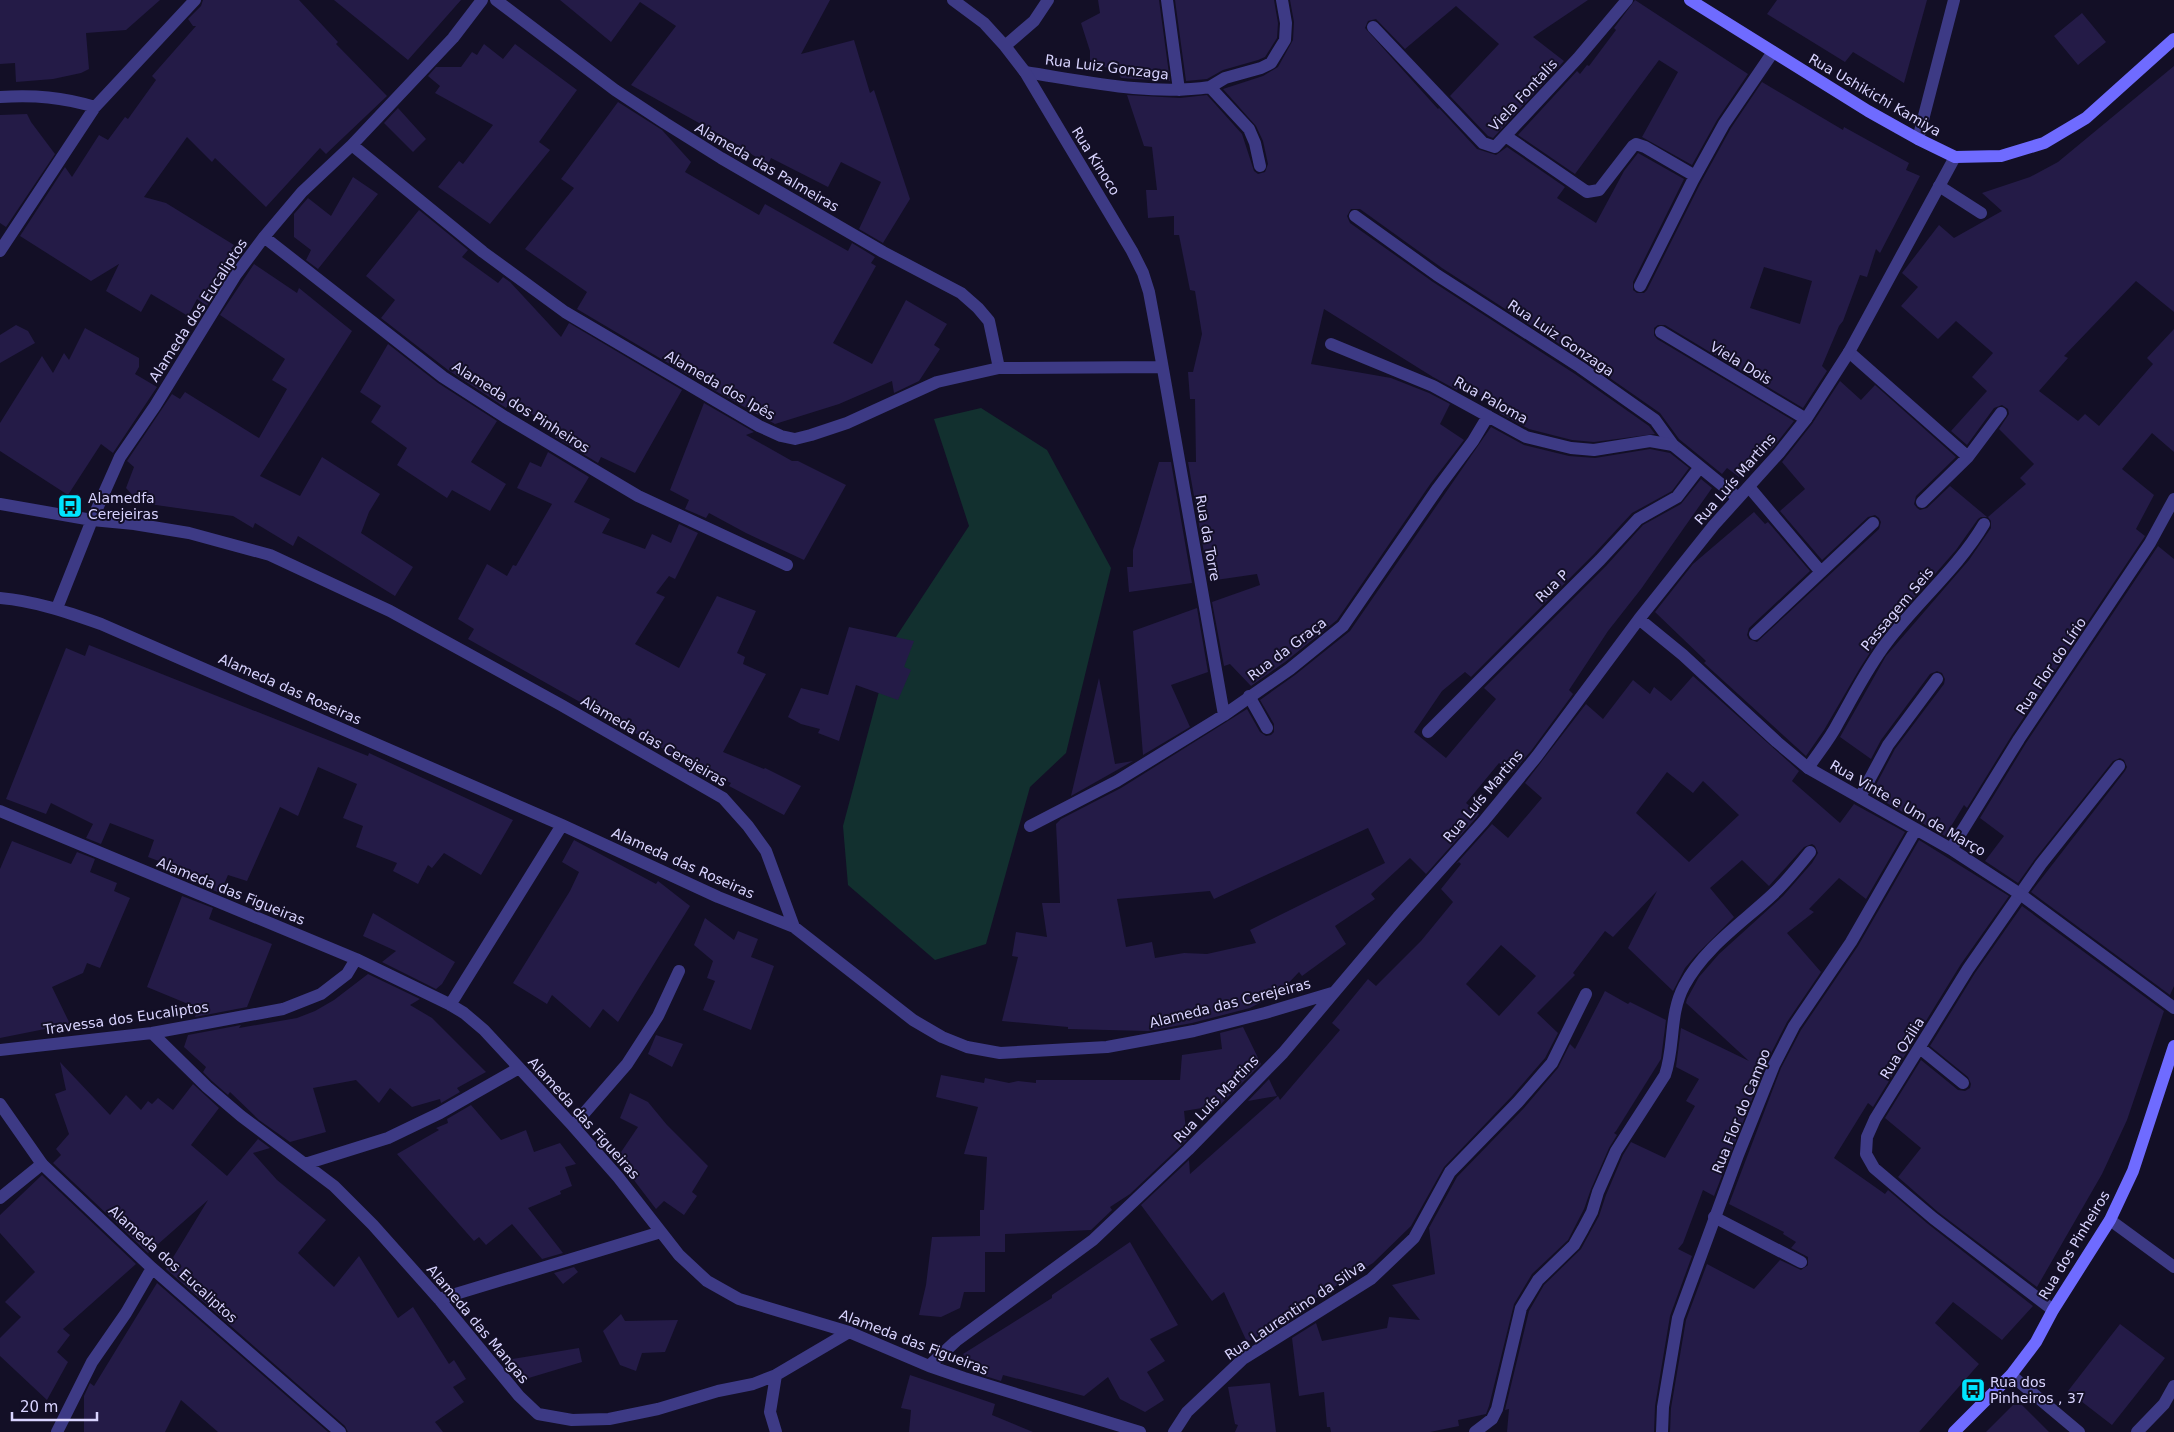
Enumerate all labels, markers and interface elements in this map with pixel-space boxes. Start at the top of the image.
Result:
street label: Rua Luiz Gonzaga [1044,51,1170,83]
street label: Rua Ushikichi Kamiya [1806,51,1944,139]
street label: Viela Fontalis [1485,56,1561,134]
street label: Alameda das Palmeiras [692,119,842,215]
street label: Rua Kinoco [1069,124,1123,198]
street label: Alameda dos Eucaliptos [146,235,250,385]
street label: Rua Luiz Gonzaga [1505,296,1617,380]
street label: Viela Dois [1707,338,1775,388]
street label: Alameda dos Ipês [662,347,778,423]
street label: Alameda dos Pinheiros [449,358,593,456]
street label: Rua Paloma [1451,373,1531,427]
street label: Rua Luís Martins [1691,430,1779,528]
place label: Alamedfa Cerejeiras [88,490,158,522]
bus stop icon: Alamedfa Cerejeiras [57,493,83,519]
street label: Rua da Torre [1193,494,1223,582]
street label: Passagem Seis [1857,564,1937,654]
street label: Rua P [1532,567,1572,605]
street label: Rua da Graça [1244,614,1330,684]
street label: Rua Flor do Lírio [2013,614,2089,718]
street label: Alameda das Roseiras [216,650,364,728]
street label: Alameda das Cerejeiras [578,693,730,789]
street label: Rua Luís Martins [1440,747,1526,845]
street label: Rua Vinte e Um de Março [1827,757,1989,859]
street label: Alameda das Roseiras [609,824,757,902]
street label: Alameda das Figueiras [155,854,307,928]
street label: Alameda das Cerejeiras [1148,975,1312,1031]
street label: Travessa dos Eucaliptos [41,998,210,1038]
street label: Rua Ozilia [1877,1014,1927,1082]
street label: Rua Flor do Campo [1709,1046,1773,1176]
street label: Rua Luís Martins [1170,1052,1262,1146]
street label: Alameda das Figueiras [525,1054,643,1182]
street label: Rua dos Pinheiros [2035,1188,2113,1302]
street label: Alameda dos Eucaliptos [105,1202,241,1326]
street label: Rua Laurentino da Silva [1222,1257,1368,1363]
street label: Alameda das Mangas [424,1262,532,1386]
street label: Alameda das Figueiras [837,1306,991,1378]
place label: Rua dos Pinheiros , 37 [1990,1374,2085,1406]
bus stop icon: Rua dos Pinheiros , 37 [1960,1377,1986,1403]
scale bar [12,1390,98,1422]
text: 20 m [20,1398,58,1416]

